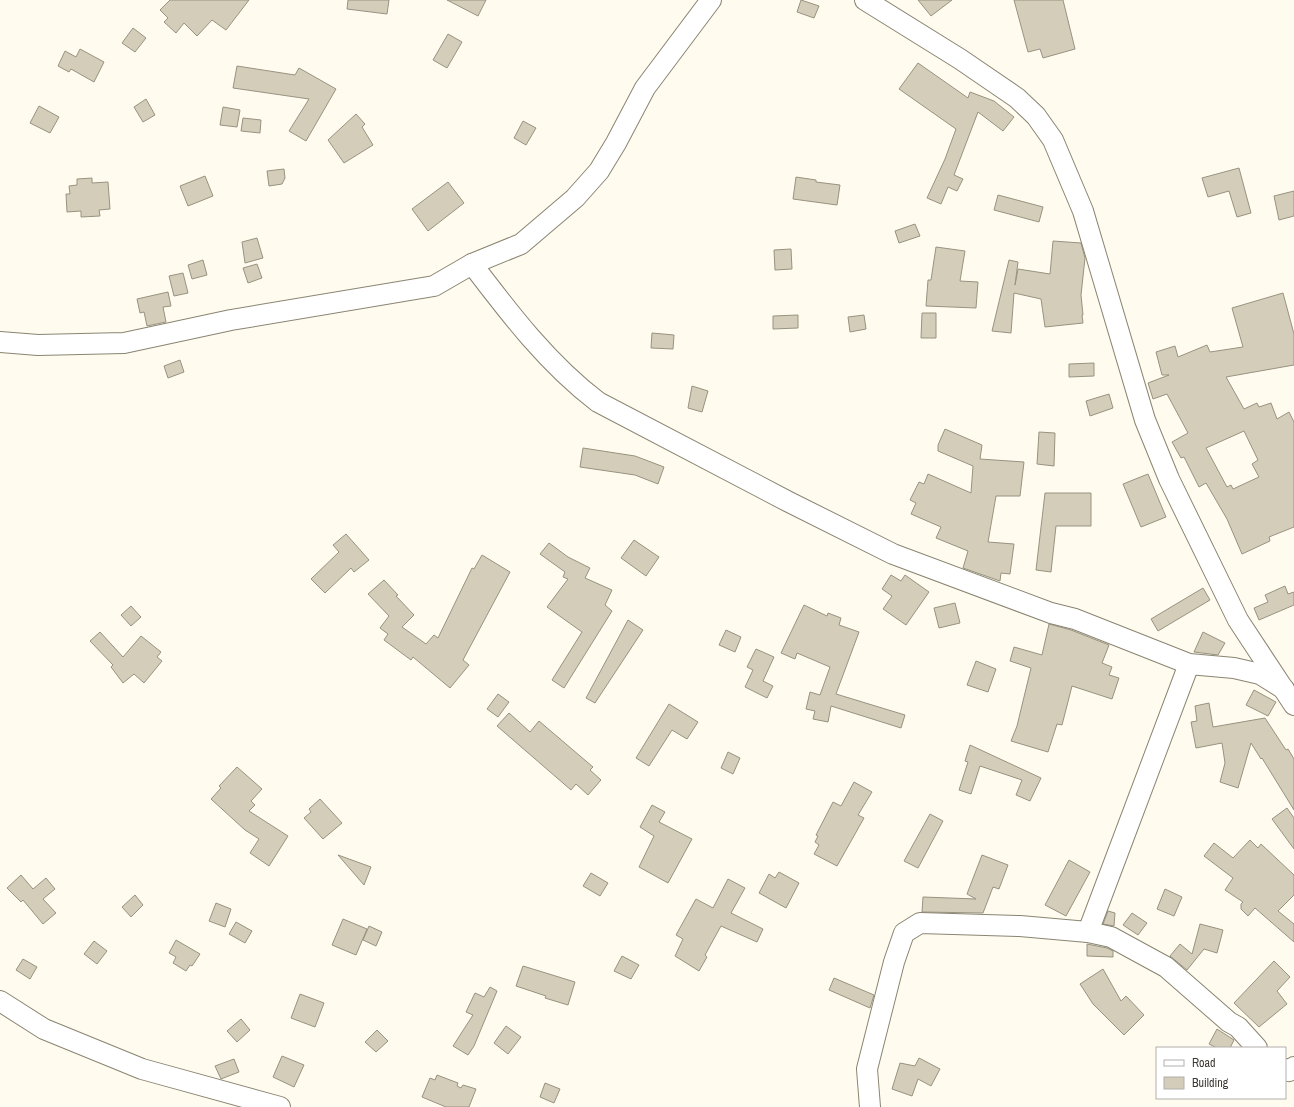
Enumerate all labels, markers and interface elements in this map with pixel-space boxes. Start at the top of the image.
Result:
legend [1156,1047,1286,1099]
text: Road [1192,1055,1216,1071]
text: Building [1192,1075,1229,1091]

